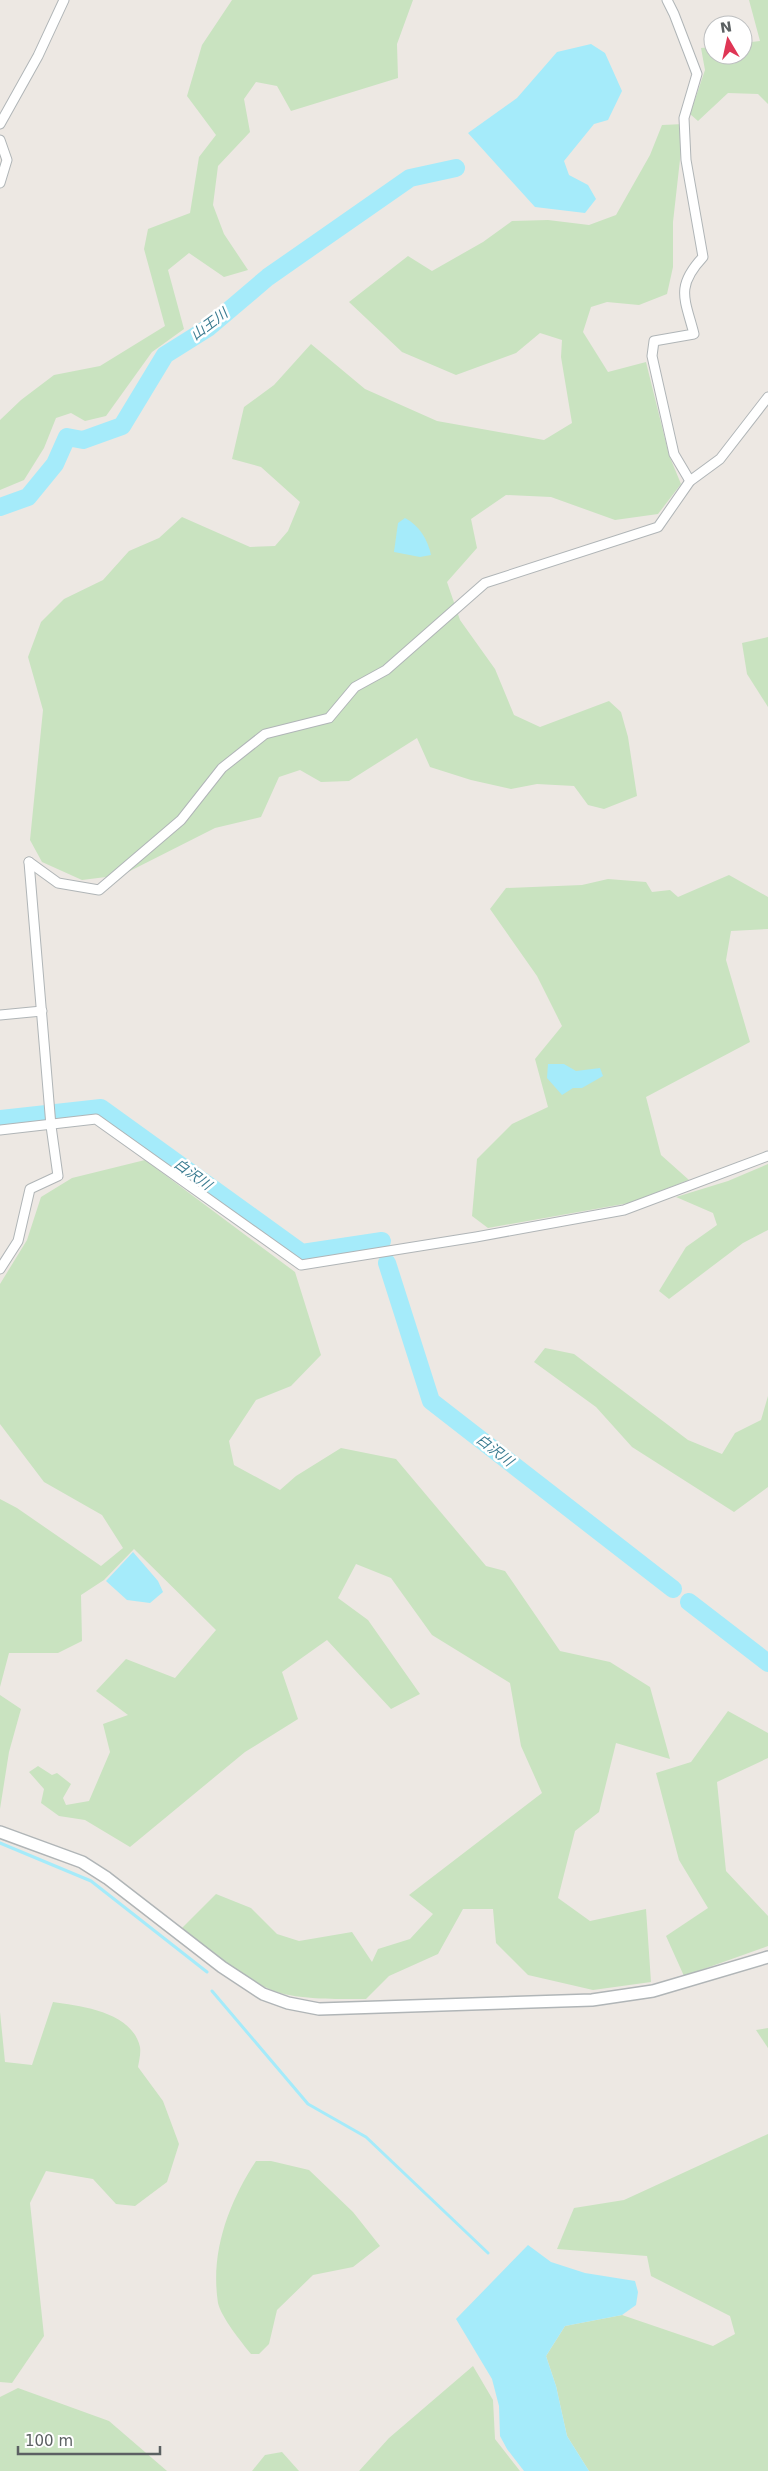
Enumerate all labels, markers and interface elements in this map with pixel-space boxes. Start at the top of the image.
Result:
north arrow [703,15,753,65]
text: N [719,18,733,36]
water label: 山王川 [187,304,232,343]
water label: 白沢川 [171,1155,216,1194]
water label: 白沢川 [474,1431,518,1470]
scale bar [18,2424,160,2456]
text: 100 m [25,2432,73,2450]

